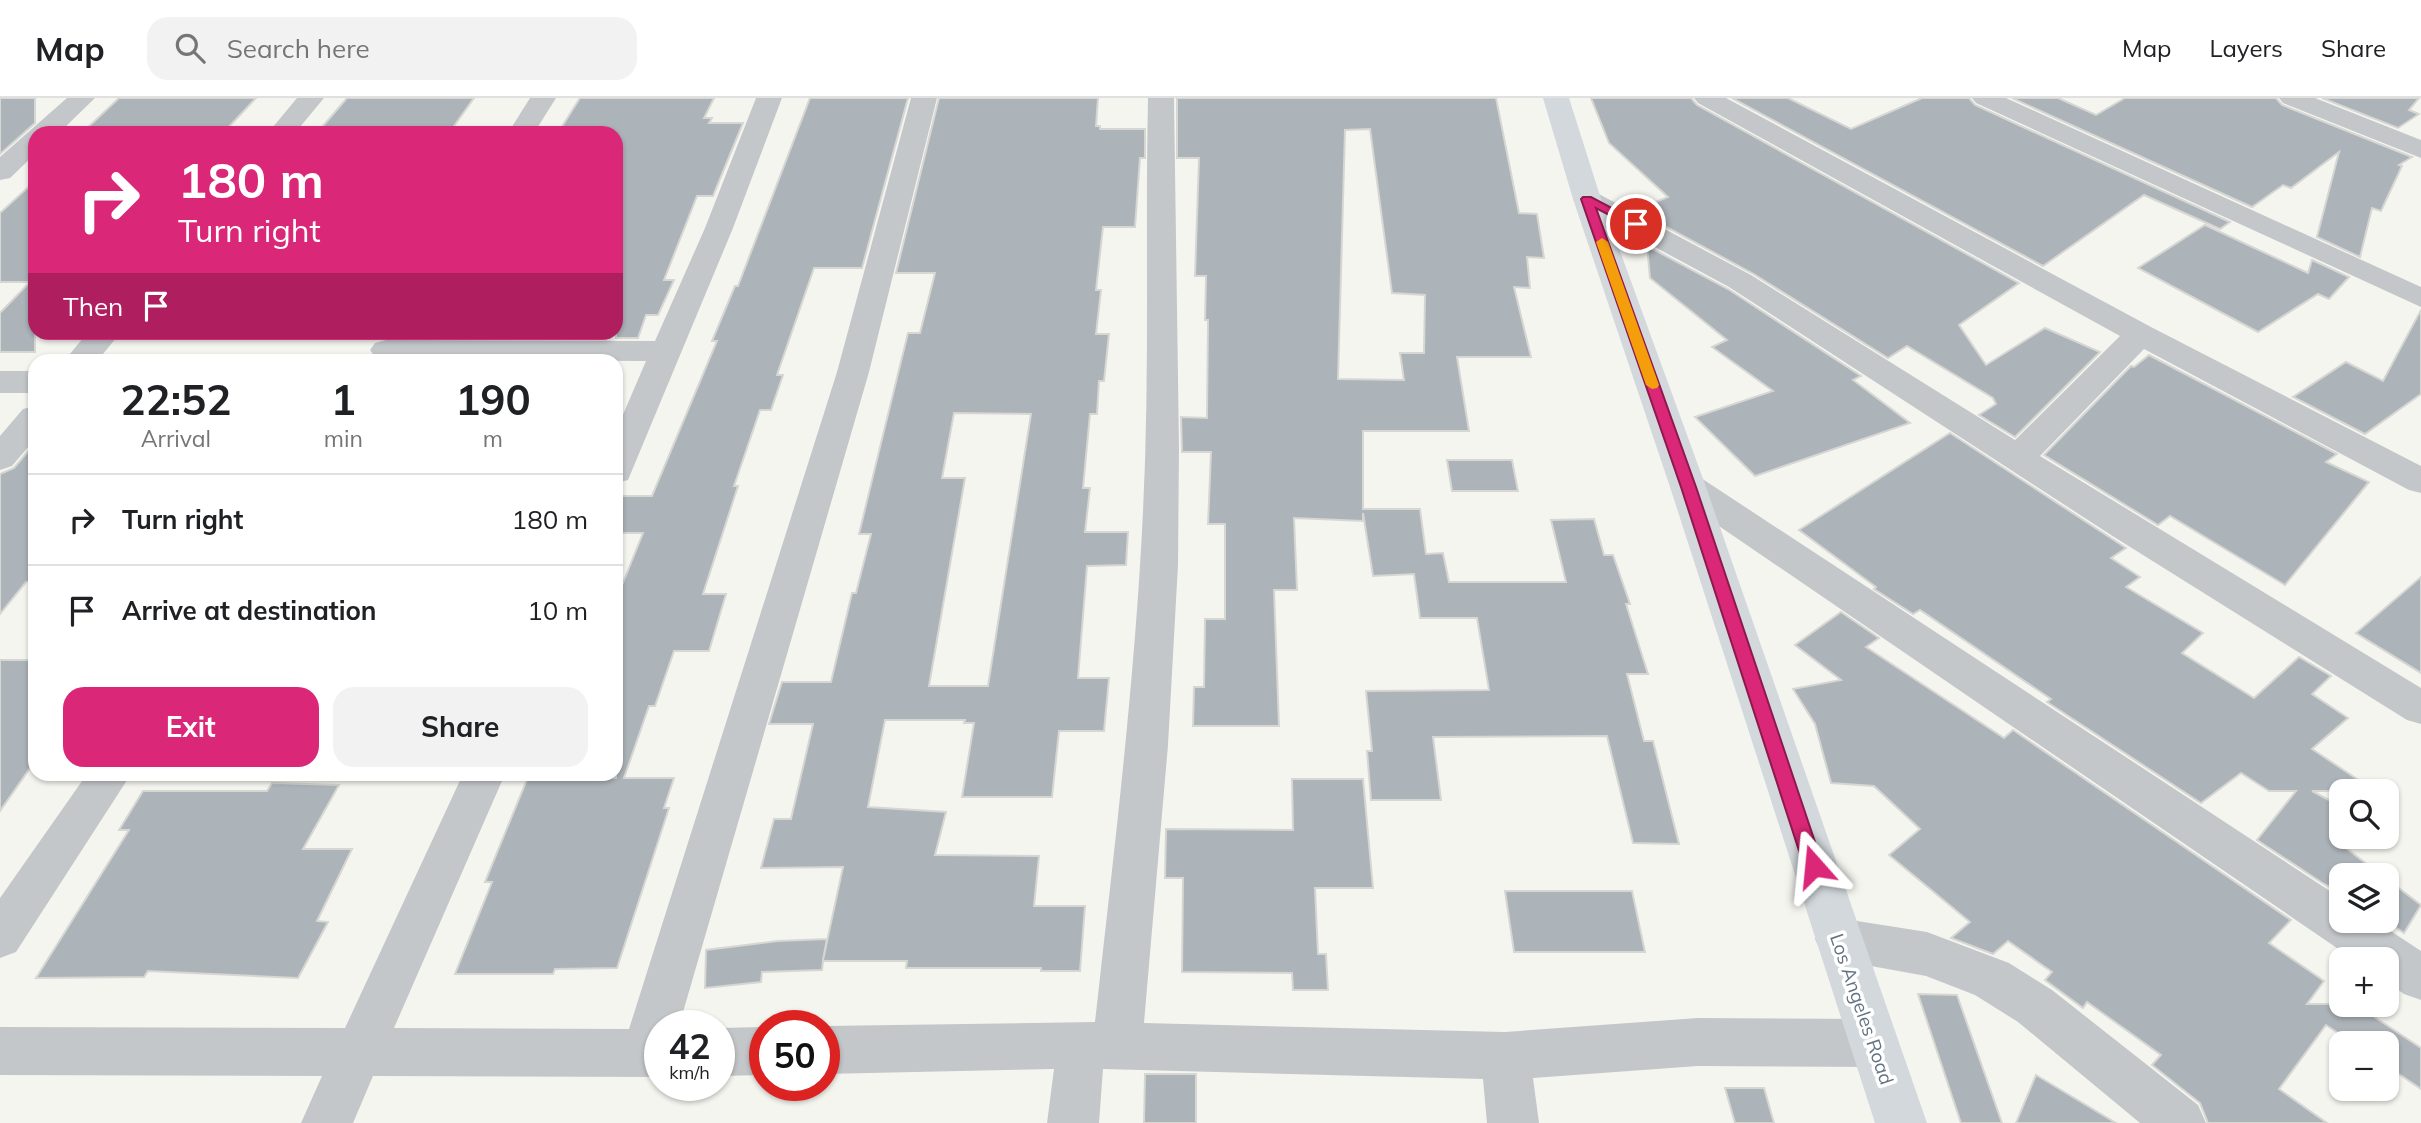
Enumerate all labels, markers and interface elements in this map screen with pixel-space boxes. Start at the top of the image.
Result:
search box [147,17,637,80]
text: Map [35,28,105,69]
icon: search [171,29,209,67]
text: Search here [227,32,370,65]
text: Map [2122,33,2171,63]
text: Layers [2209,33,2283,63]
text: Share [2321,33,2386,63]
text: 180 m [178,149,324,210]
icon: right [63,154,154,245]
pin [1606,194,1666,254]
icon: arrive [1617,205,1655,243]
text: Turn right [178,210,321,250]
icon: arrive [137,287,175,325]
text: Then [63,290,123,323]
text: 22:52 [120,373,231,426]
text: 1 [331,373,356,426]
text: 190 [455,373,531,426]
text: Arrival [141,424,211,453]
text: min [324,424,363,453]
text: m [483,424,503,453]
icon: right [63,501,101,539]
text: Turn right [122,503,243,536]
text: 180 m [512,503,588,536]
icon: arrive [63,592,101,630]
text: Arrive at destination [122,594,377,627]
text: 10 m [527,594,588,627]
button: Exit [63,687,319,767]
button: Share [333,687,588,767]
map controls [2329,779,2399,1101]
button: search [2329,779,2399,849]
position arrow [1777,829,1851,903]
button: layers [2329,863,2399,933]
street label: Los Angeles Road [1825,930,1899,1088]
button: + [2329,947,2399,1017]
speed limit sign: 50 [749,1010,840,1101]
text: 42 [668,1024,711,1068]
button: − [2329,1031,2399,1101]
text: km/h [669,1061,710,1084]

